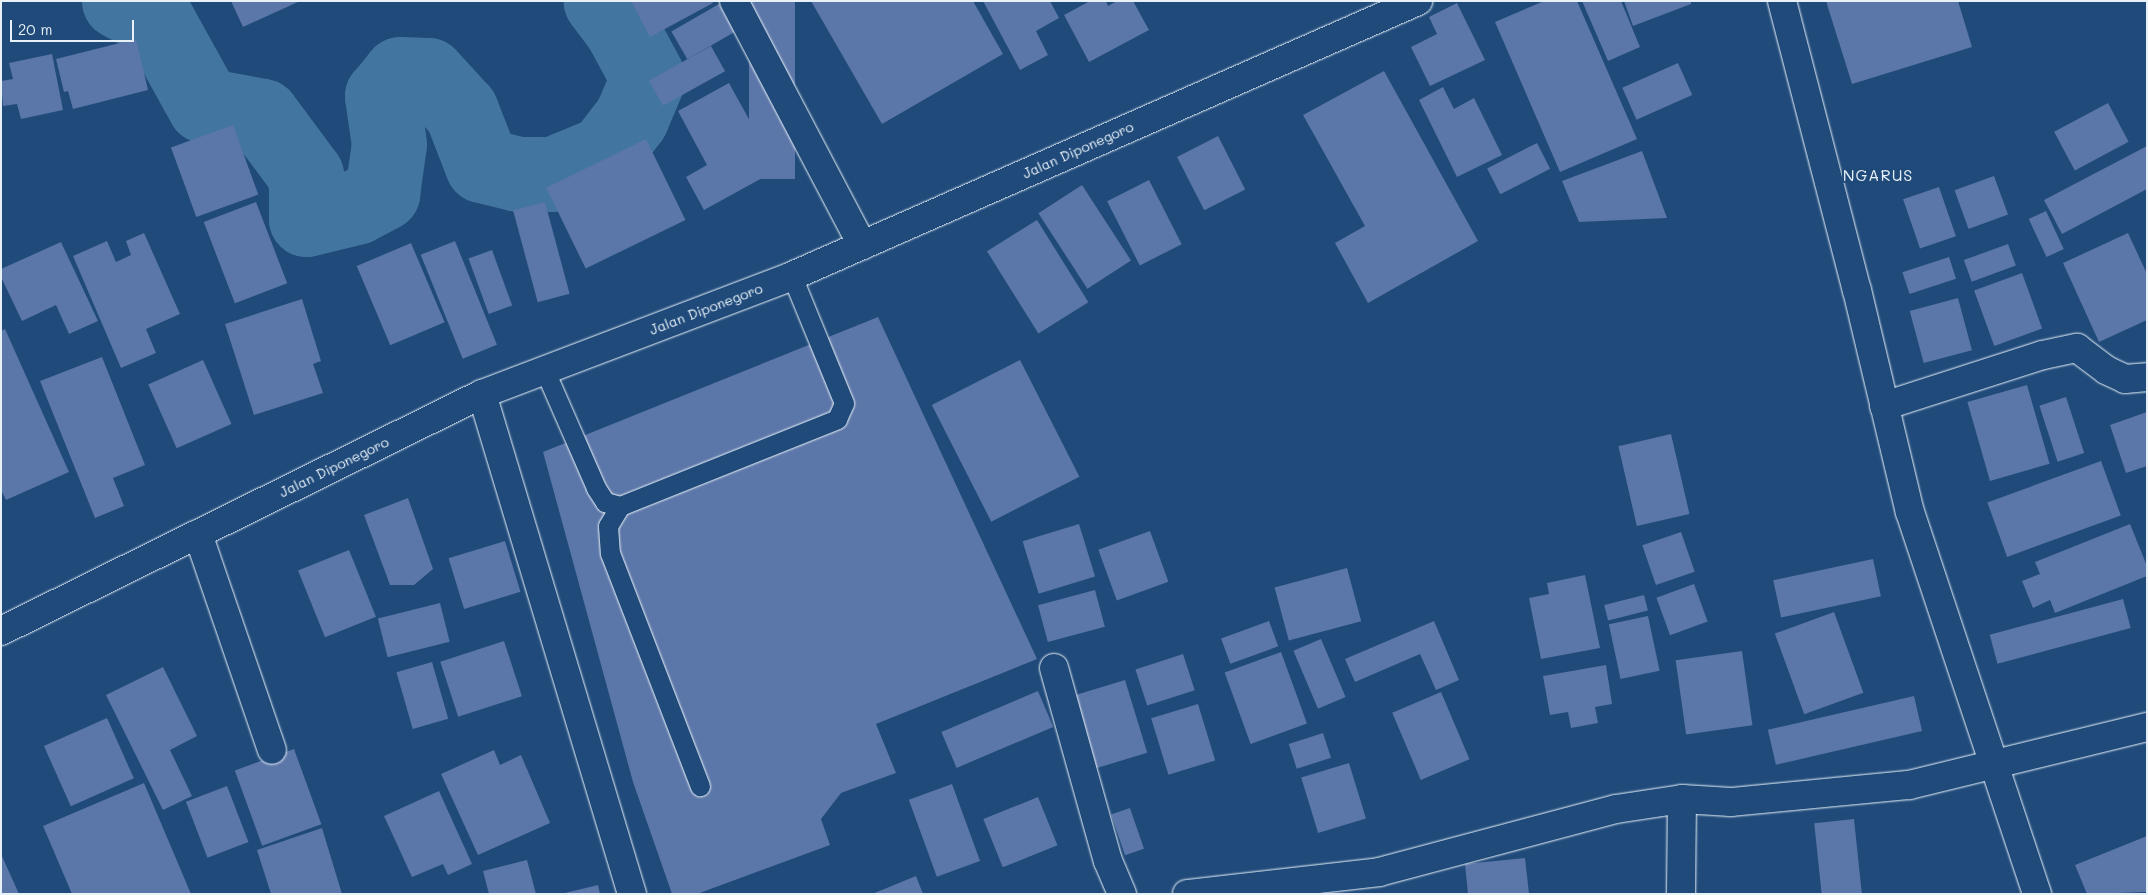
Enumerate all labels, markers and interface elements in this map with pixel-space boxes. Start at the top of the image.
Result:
scale bar [12,10,136,42]
text: 20 m [18,19,52,39]
street label: Jalan Diponegoro [1020,118,1136,182]
district label: NGARUS [1842,165,1914,185]
street label: Jalan Diponegoro [647,280,765,338]
street label: Jalan Diponegoro [276,433,392,501]

